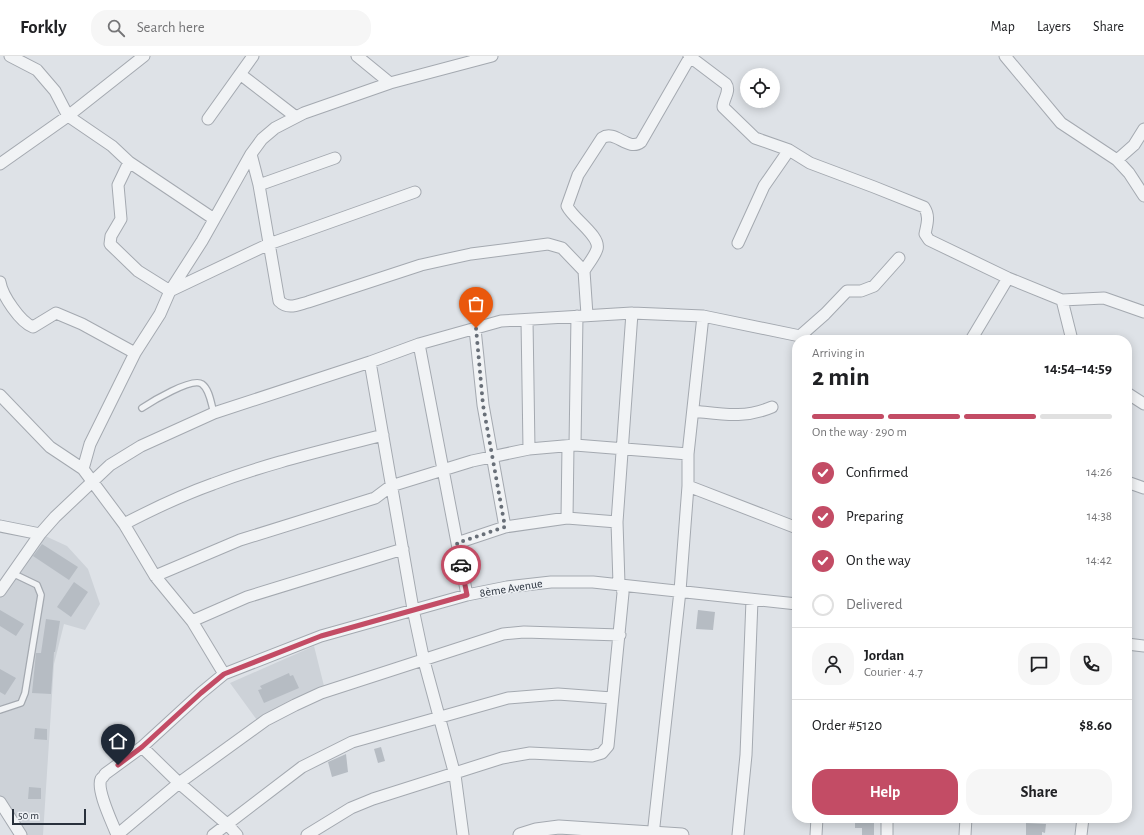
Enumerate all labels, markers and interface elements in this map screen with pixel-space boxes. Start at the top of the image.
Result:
search box [91,10,371,46]
icon: search [105,17,127,39]
text: Forkly [20,18,67,37]
text: Search here [137,20,205,35]
text: Map [990,20,1015,34]
text: Layers [1037,20,1071,34]
text: Share [1093,20,1124,34]
map controls [740,68,780,108]
button: locate [740,68,780,108]
pin [459,287,493,328]
icon: bag [465,293,487,315]
text: Arriving in [812,347,865,360]
text: 14:54–14:59 [1045,361,1112,376]
text: 2 min [812,364,870,390]
text: On the way · 290 m [812,426,907,439]
icon: check [812,462,834,484]
text: Confirmed [846,465,908,480]
text: 14:26 [1086,466,1112,479]
icon: check [812,506,834,528]
text: Preparing [846,509,903,524]
text: 14:38 [1087,510,1112,523]
courier [441,545,481,585]
icon: check [812,550,834,572]
text: On the way [846,553,911,568]
icon: car [450,554,472,576]
text: 14:42 [1086,554,1112,567]
street label: 8ème Avenue [479,577,543,599]
text: Delivered [846,597,903,612]
button: person [812,643,854,685]
button: chat [1018,643,1060,685]
button: phone [1070,643,1112,685]
text: Jordan [864,648,904,663]
text: Courier · 4.7 [864,666,923,679]
text: Order #5120 [812,718,882,733]
text: $8.60 [1079,718,1112,733]
pin [101,724,135,765]
icon: home [107,730,129,752]
button: Help [812,769,958,815]
button: Share [966,769,1112,815]
scale bar [12,807,86,826]
text: 50 m [18,810,39,821]

